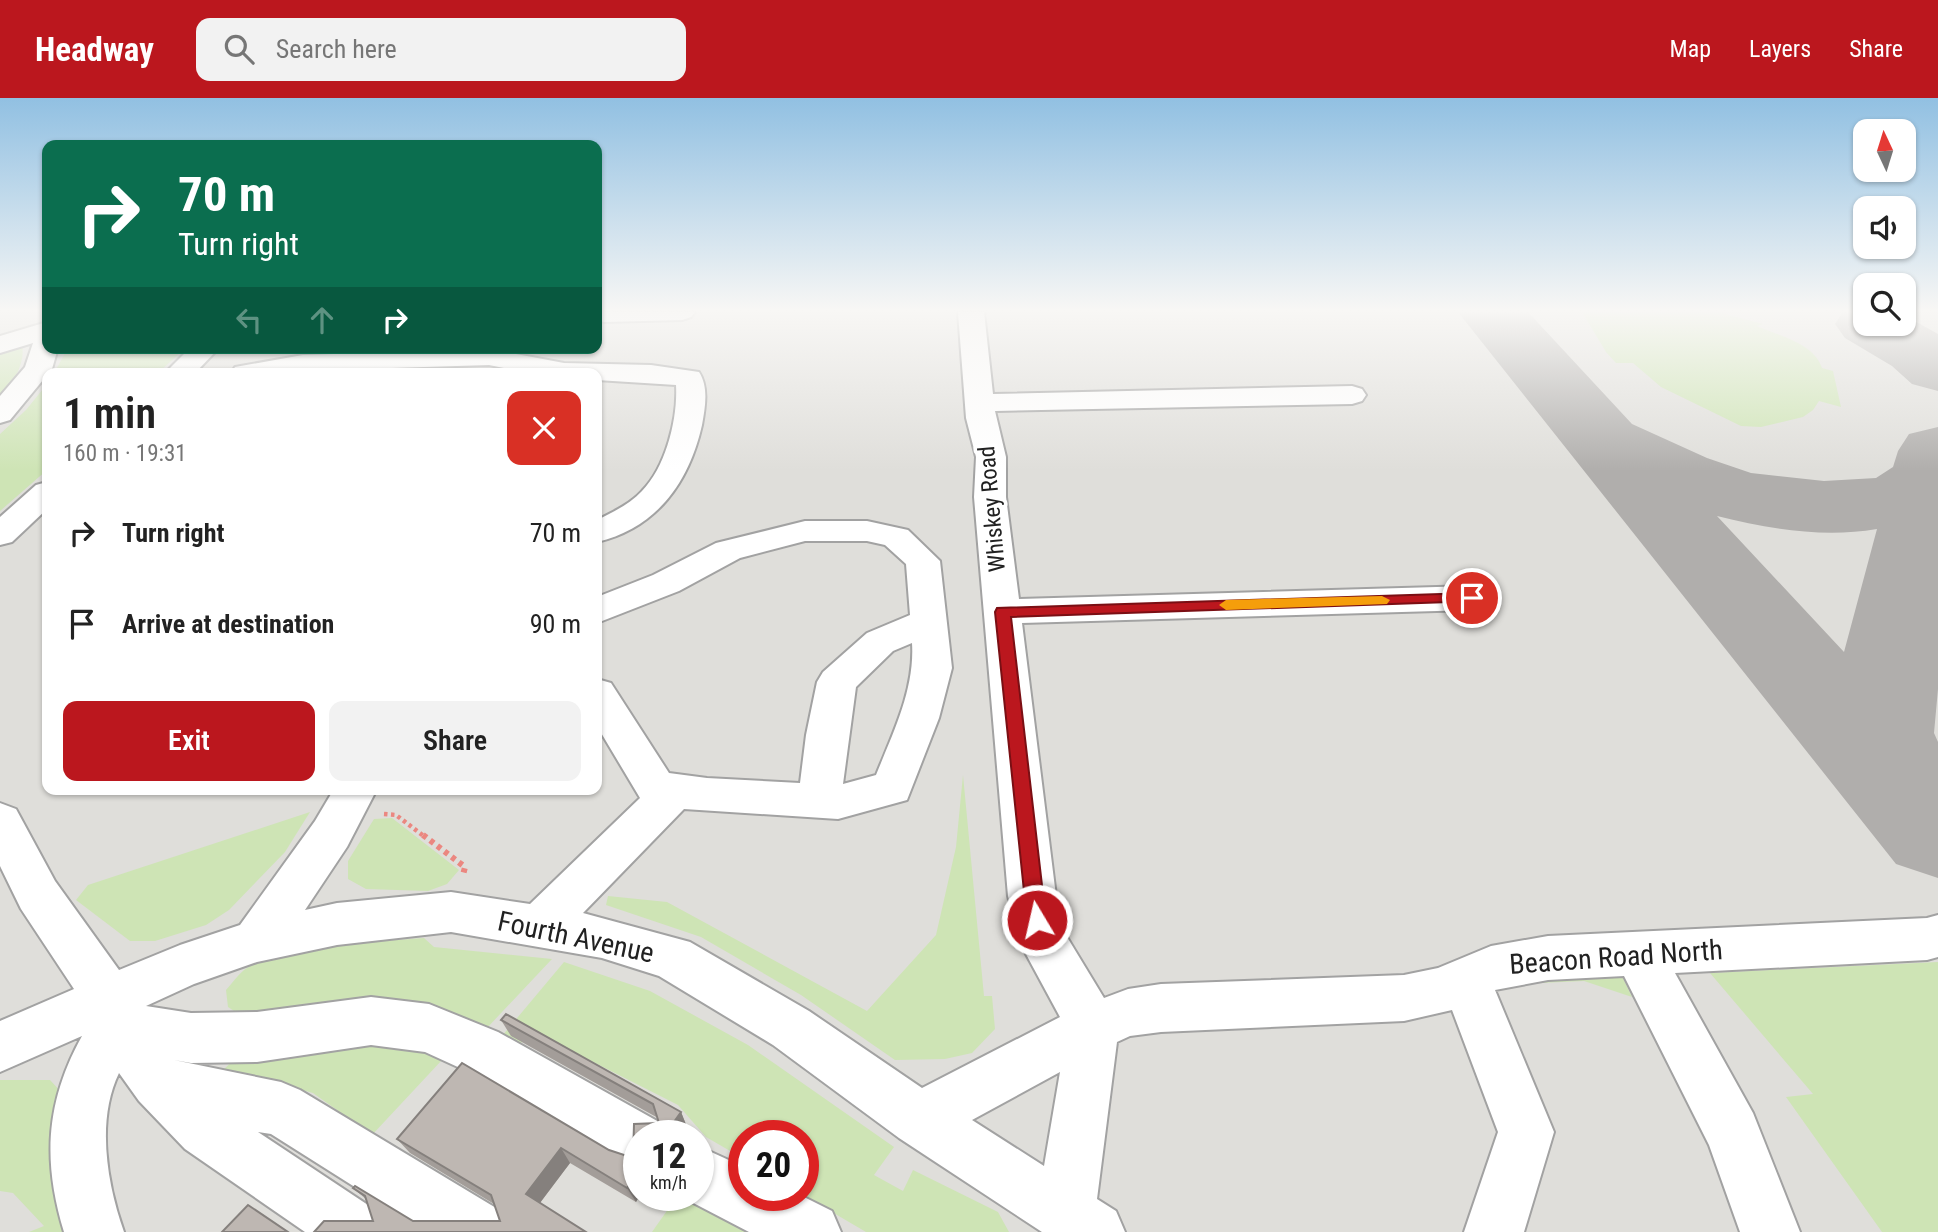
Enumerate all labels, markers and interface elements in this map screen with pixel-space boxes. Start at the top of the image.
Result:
search box [196,18,686,81]
text: Headway [35,30,154,69]
icon: search [220,30,258,68]
text: Search here [276,34,397,64]
text: Map [1670,35,1711,63]
text: Layers [1749,35,1811,63]
text: Share [1849,35,1903,63]
north arrow [1853,119,1916,182]
map controls [1853,119,1916,336]
text: 70 m [178,166,275,223]
icon: right [63,168,154,259]
button: sound [1853,196,1916,259]
text: Turn right [178,225,299,263]
button: search [1853,273,1916,336]
icon: left [230,301,268,339]
icon: ahead [303,301,341,339]
icon: right [376,301,414,339]
text: 1 min [63,389,156,438]
button: close [507,391,581,465]
text: 160 m · 19:31 [63,440,187,467]
street label: Whiskey Road [973,445,1011,573]
icon: right [63,514,101,552]
text: Turn right [122,518,224,548]
text: 70 m [530,518,581,548]
pin [1442,568,1502,628]
icon: arrive [1453,579,1491,617]
icon: arrive [63,605,101,643]
text: Arrive at destination [122,609,334,639]
text: 90 m [530,609,581,639]
button: Exit [63,701,315,781]
button: Share [329,701,581,781]
position arrow [1000,883,1074,957]
street label: Fourth Avenue [495,904,657,970]
street label: Beacon Road North [1508,933,1724,981]
speed limit sign: 20 [728,1120,819,1211]
text: 12 [651,1136,686,1177]
text: km/h [650,1172,687,1193]

